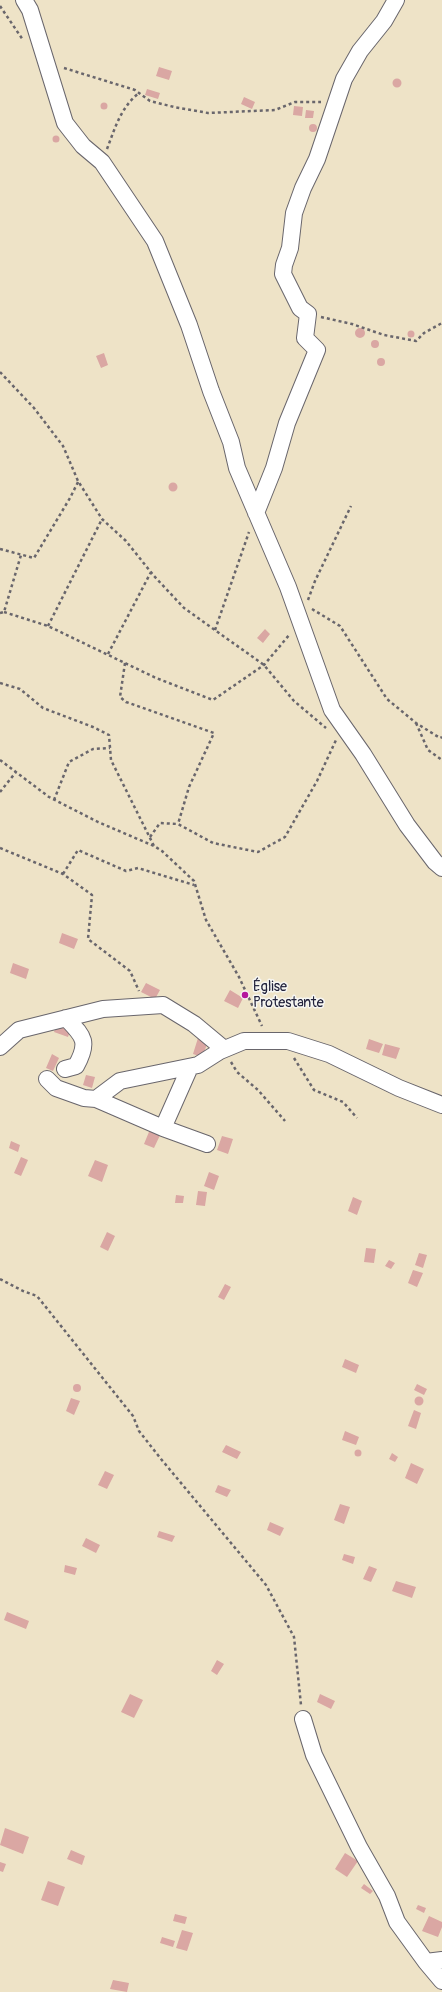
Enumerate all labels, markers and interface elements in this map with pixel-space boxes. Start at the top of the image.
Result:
place label: Église Protestante [253,979,324,1012]
marker: Église Protestante [240,990,250,1000]

